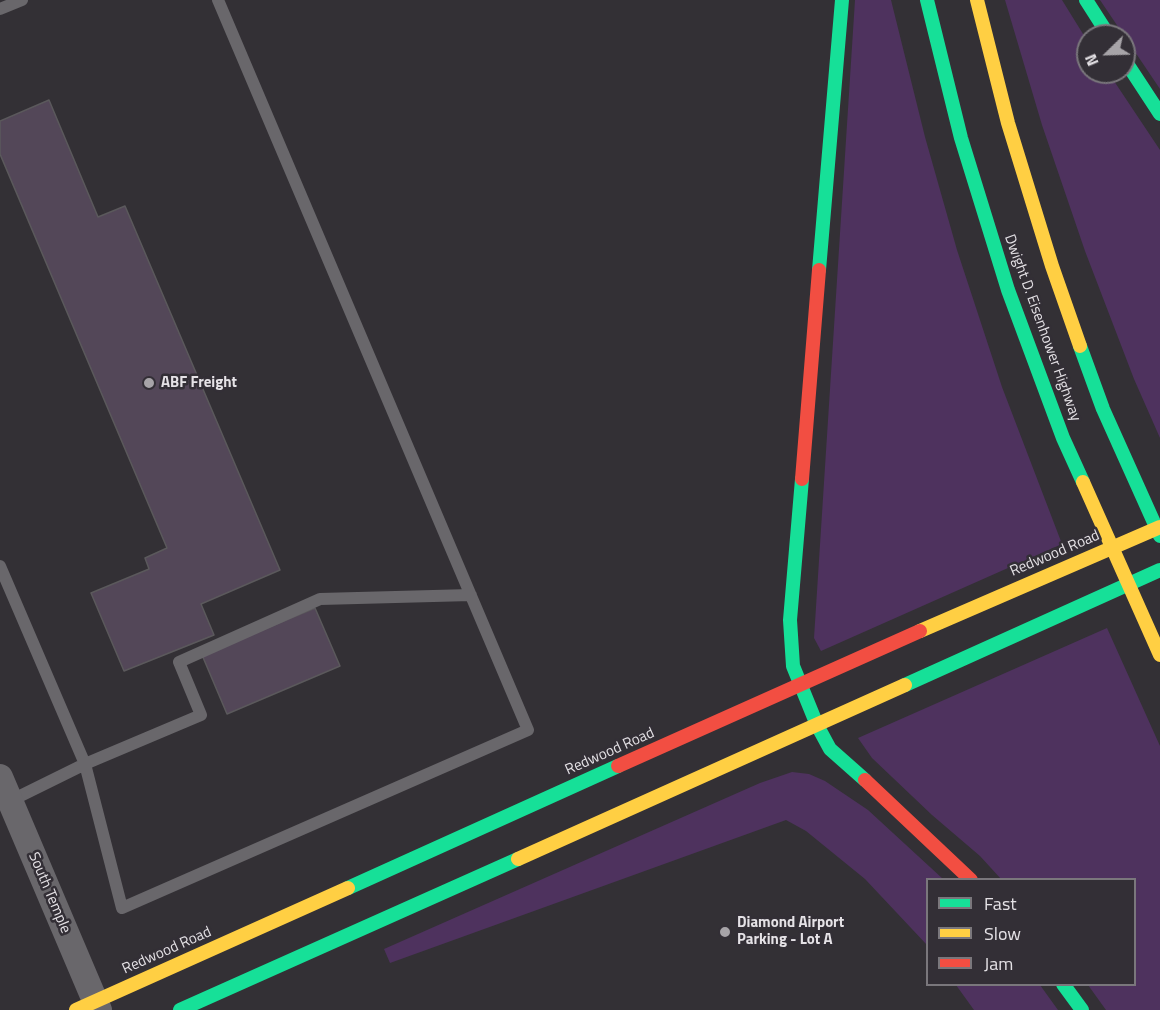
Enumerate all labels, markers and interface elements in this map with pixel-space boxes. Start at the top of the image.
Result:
north arrow [1076,24,1136,84]
text: N [1078,50,1104,70]
street label: Dwight D. Eisenhower Highway [1000,232,1084,424]
place label: ABF Freight [161,374,237,392]
marker: ABF Freight [142,376,156,390]
street label: Redwood Road [1008,527,1102,581]
street label: Redwood Road [563,724,657,780]
street label: South Temple [24,850,74,936]
legend [926,878,1136,986]
text: Fast [984,890,1017,917]
place label: Diamond Airport Parking - Lot A [737,914,844,949]
text: Slow [984,920,1021,947]
street label: Redwood Road [120,923,214,979]
marker: Diamond Airport Parking - Lot A [718,925,732,939]
text: Jam [984,950,1013,977]

